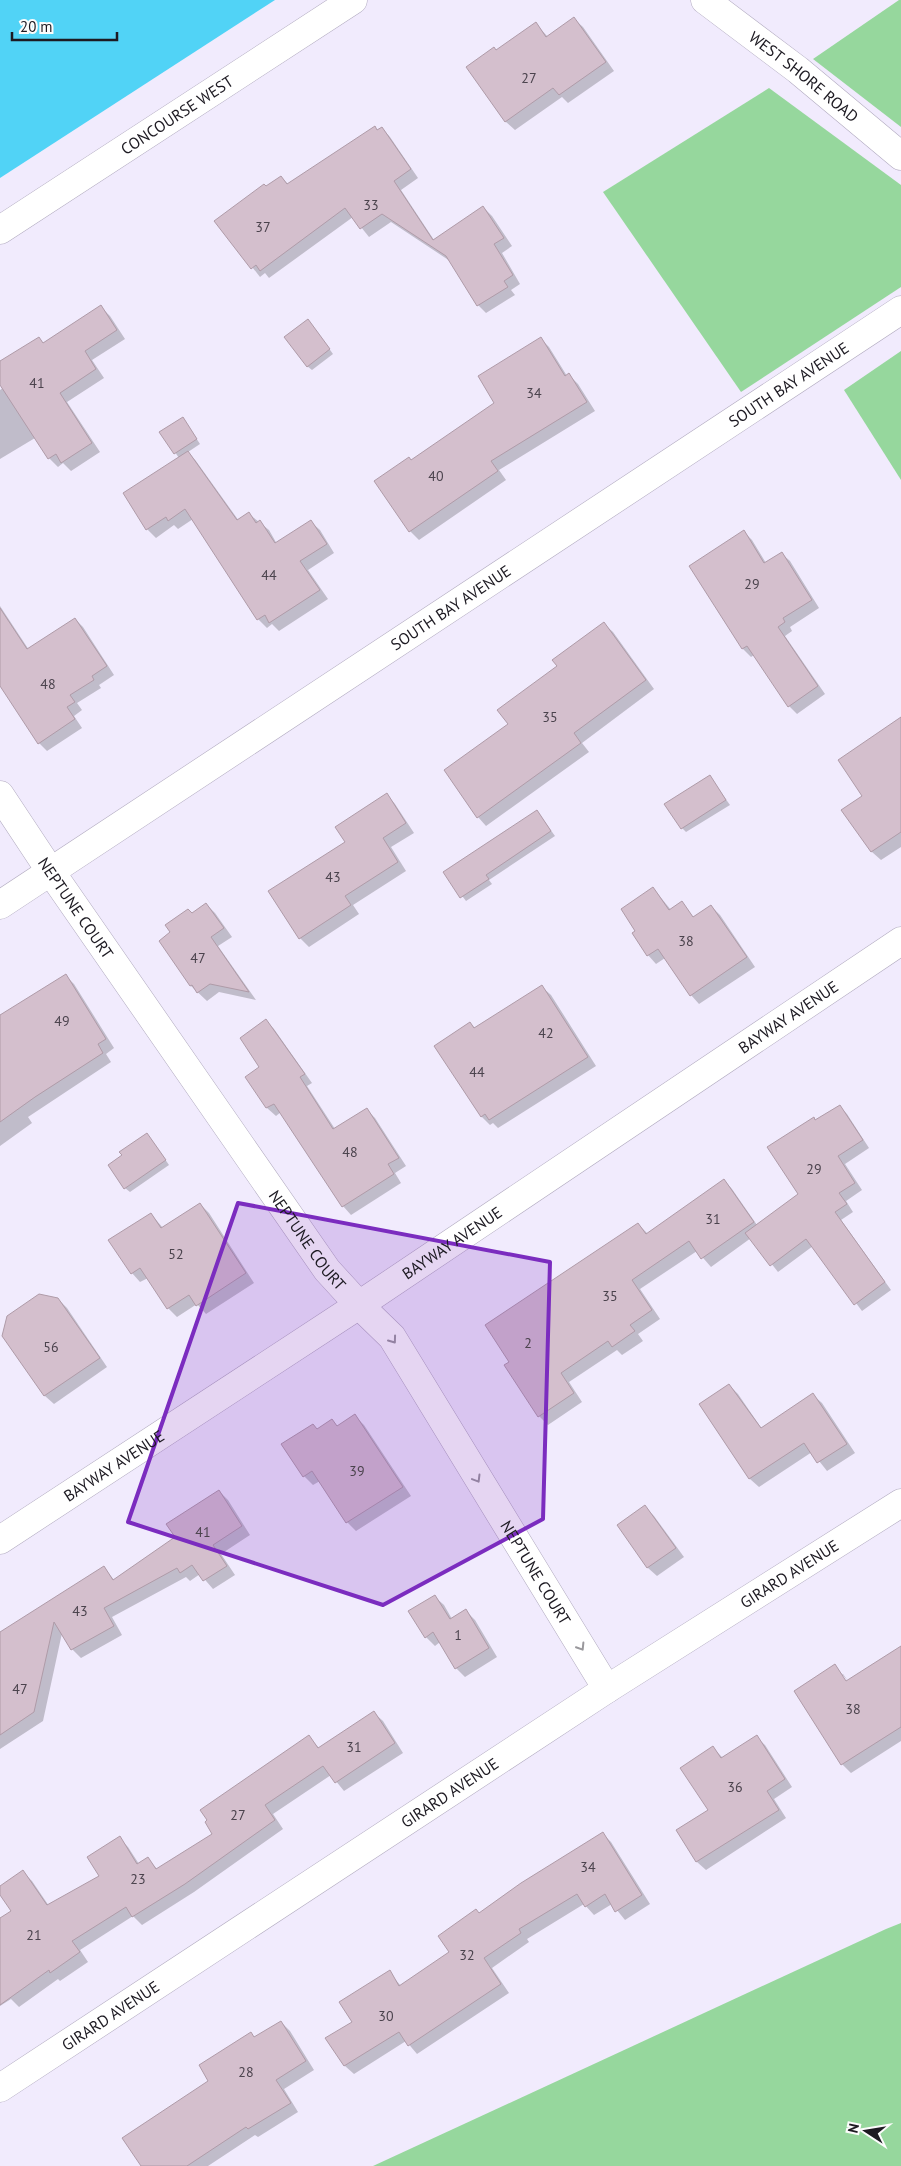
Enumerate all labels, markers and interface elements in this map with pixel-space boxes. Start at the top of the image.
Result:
scale bar [12,10,118,42]
text: 20 m [20,17,53,36]
street label: WEST SHORE ROAD [745,27,863,126]
house number: 27 [521,69,537,87]
street label: CONCOURSE WEST [117,71,237,159]
house number: 33 [363,196,379,214]
house number: 37 [255,218,271,236]
street label: SOUTH BAY AVENUE [725,337,852,431]
house number: 41 [29,374,45,392]
house number: 34 [526,384,542,402]
house number: 40 [428,467,444,485]
street label: SOUTH BAY AVENUE [387,561,514,654]
house number: 44 [261,566,277,584]
house number: 29 [744,575,760,593]
house number: 48 [40,675,56,693]
house number: 35 [542,708,558,726]
street label: NEPTUNE COURT [34,853,118,962]
house number: 43 [325,868,341,886]
house number: 38 [678,932,694,950]
house number: 47 [190,949,206,967]
street label: BAYWAY AVENUE [734,976,842,1057]
house number: 49 [54,1012,70,1030]
house number: 42 [538,1024,554,1042]
house number: 44 [469,1063,485,1081]
house number: 48 [342,1143,358,1161]
house number: 29 [806,1160,822,1178]
street label: NEPTUNE COURT [265,1186,350,1294]
street label: BAYWAY AVENUE [398,1202,506,1283]
house number: 31 [705,1210,721,1228]
house number: 52 [168,1245,184,1263]
house number: 35 [602,1287,618,1305]
one-way arrow [387,1334,396,1344]
house number: 2 [524,1334,532,1352]
house number: 56 [43,1338,59,1356]
street label: BAYWAY AVENUE [60,1425,168,1506]
house number: 39 [349,1462,365,1480]
one-way arrow [471,1473,481,1482]
street label: NEPTUNE COURT [496,1517,575,1628]
house number: 41 [195,1523,211,1541]
street label: GIRARD AVENUE [736,1535,842,1612]
house number: 43 [72,1602,88,1620]
house number: 1 [454,1626,462,1644]
one-way arrow [574,1642,584,1651]
house number: 47 [12,1680,28,1698]
house number: 38 [845,1700,861,1718]
house number: 31 [346,1738,362,1756]
street label: GIRARD AVENUE [397,1753,502,1832]
house number: 36 [727,1778,743,1796]
house number: 27 [230,1806,246,1824]
house number: 34 [580,1858,596,1876]
house number: 23 [130,1870,146,1888]
house number: 21 [26,1926,42,1944]
house number: 32 [459,1946,475,1964]
street label: GIRARD AVENUE [58,1976,163,2055]
house number: 30 [378,2007,394,2025]
house number: 28 [238,2063,254,2081]
north arrow [841,2106,891,2156]
text: N [844,2122,863,2135]

